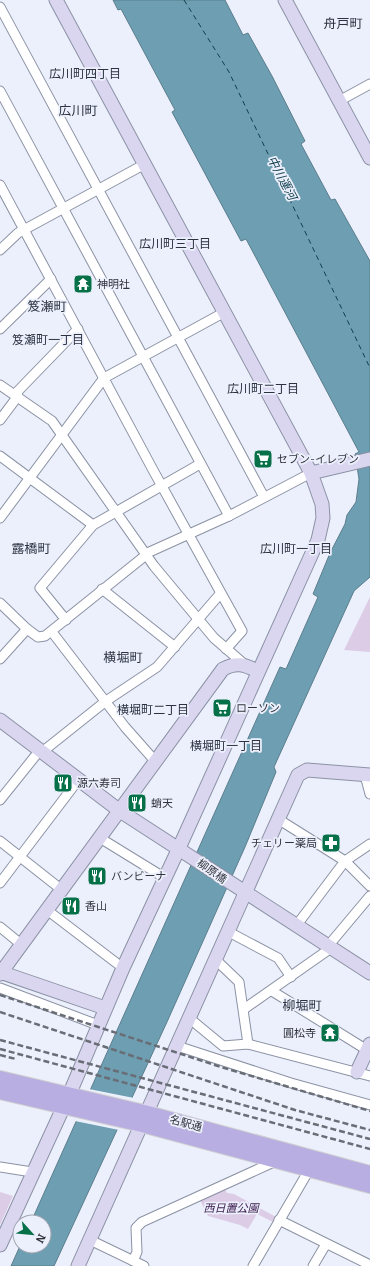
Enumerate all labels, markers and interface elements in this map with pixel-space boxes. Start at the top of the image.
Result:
district label: 舟戸町 [323,16,363,31]
district label: 広川町四丁目 [49,67,121,81]
district label: 広川町 [58,103,98,118]
water label: 中川運河 [265,154,300,204]
district label: 広川町三丁目 [139,237,211,251]
temple icon: 神明社 [72,273,94,295]
place label: 神明社 [97,278,130,291]
district label: 笈瀬町 [27,299,67,314]
district label: 笈瀬町一丁目 [12,333,84,347]
district label: 広川町二丁目 [227,382,299,396]
supermarket icon: セブン-イレブン [252,448,274,470]
place label: セブン-イレブン [277,453,359,466]
district label: 露橋町 [11,541,51,556]
district label: 広川町一丁目 [260,542,332,556]
district label: 横堀町 [103,650,143,665]
supermarket icon: ローソン [211,697,233,719]
place label: ローソン [236,702,280,715]
district label: 横堀町二丁目 [117,703,189,717]
district label: 横堀町一丁目 [190,739,262,753]
restaurant icon: 源六寿司 [52,772,74,794]
place label: 源六寿司 [77,777,121,790]
restaurant icon: 蛸天 [126,792,148,814]
place label: 蛸天 [151,797,173,810]
pharmacy icon: チェリー薬局 [320,832,342,854]
place label: チェリー薬局 [251,837,317,850]
street label: 柳原橋 [194,857,229,886]
restaurant icon: バンビーナ [86,865,108,887]
place label: バンビーナ [111,870,167,883]
restaurant icon: 香山 [60,895,82,917]
place label: 香山 [85,900,107,913]
district label: 柳堀町 [282,998,322,1013]
temple icon: 圓松寺 [319,1022,341,1044]
place label: 圓松寺 [283,1027,316,1040]
street label: 名駅通 [168,1113,203,1134]
park label: 西日置公園 [204,1202,260,1215]
north arrow [12,1214,52,1254]
text: N [33,1232,48,1245]

